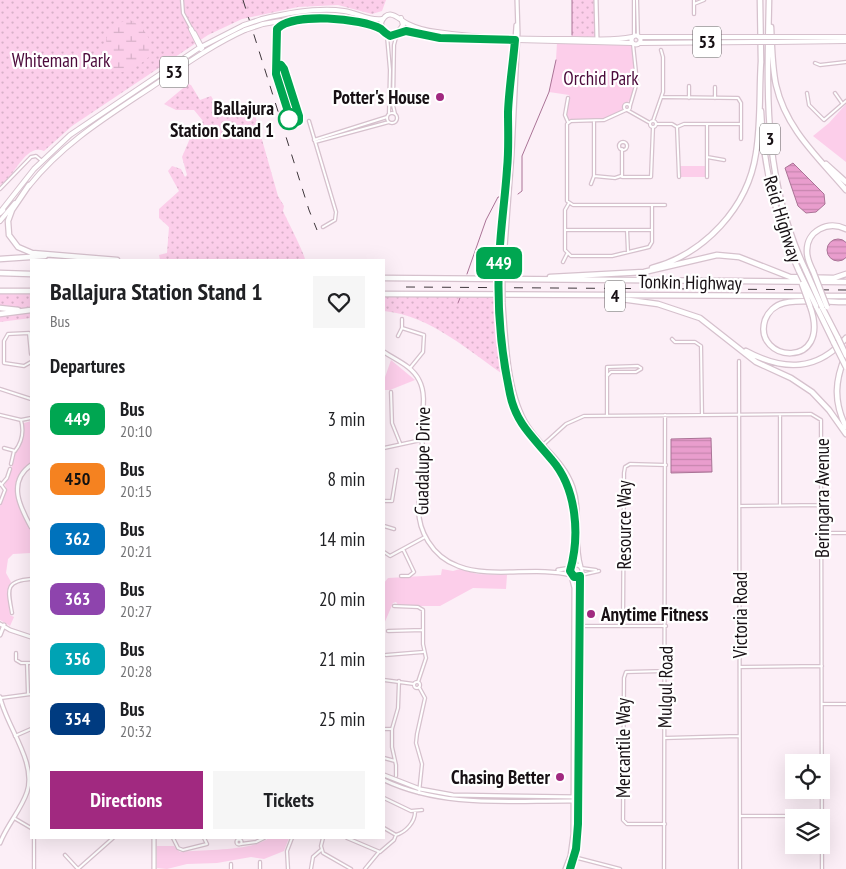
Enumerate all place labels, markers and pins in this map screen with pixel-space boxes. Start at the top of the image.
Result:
place label: Potter's House [333,85,430,109]
marker: Potter's House [434,91,446,103]
place label: Ballajura Station Stand 1 [170,96,274,142]
marker: Ballajura Station Stand 1 [278,108,300,130]
place label: Anytime Fitness [600,602,709,626]
marker: Anytime Fitness [585,608,597,620]
place label: Chasing Better [451,765,550,789]
marker: Chasing Better [554,771,566,783]

